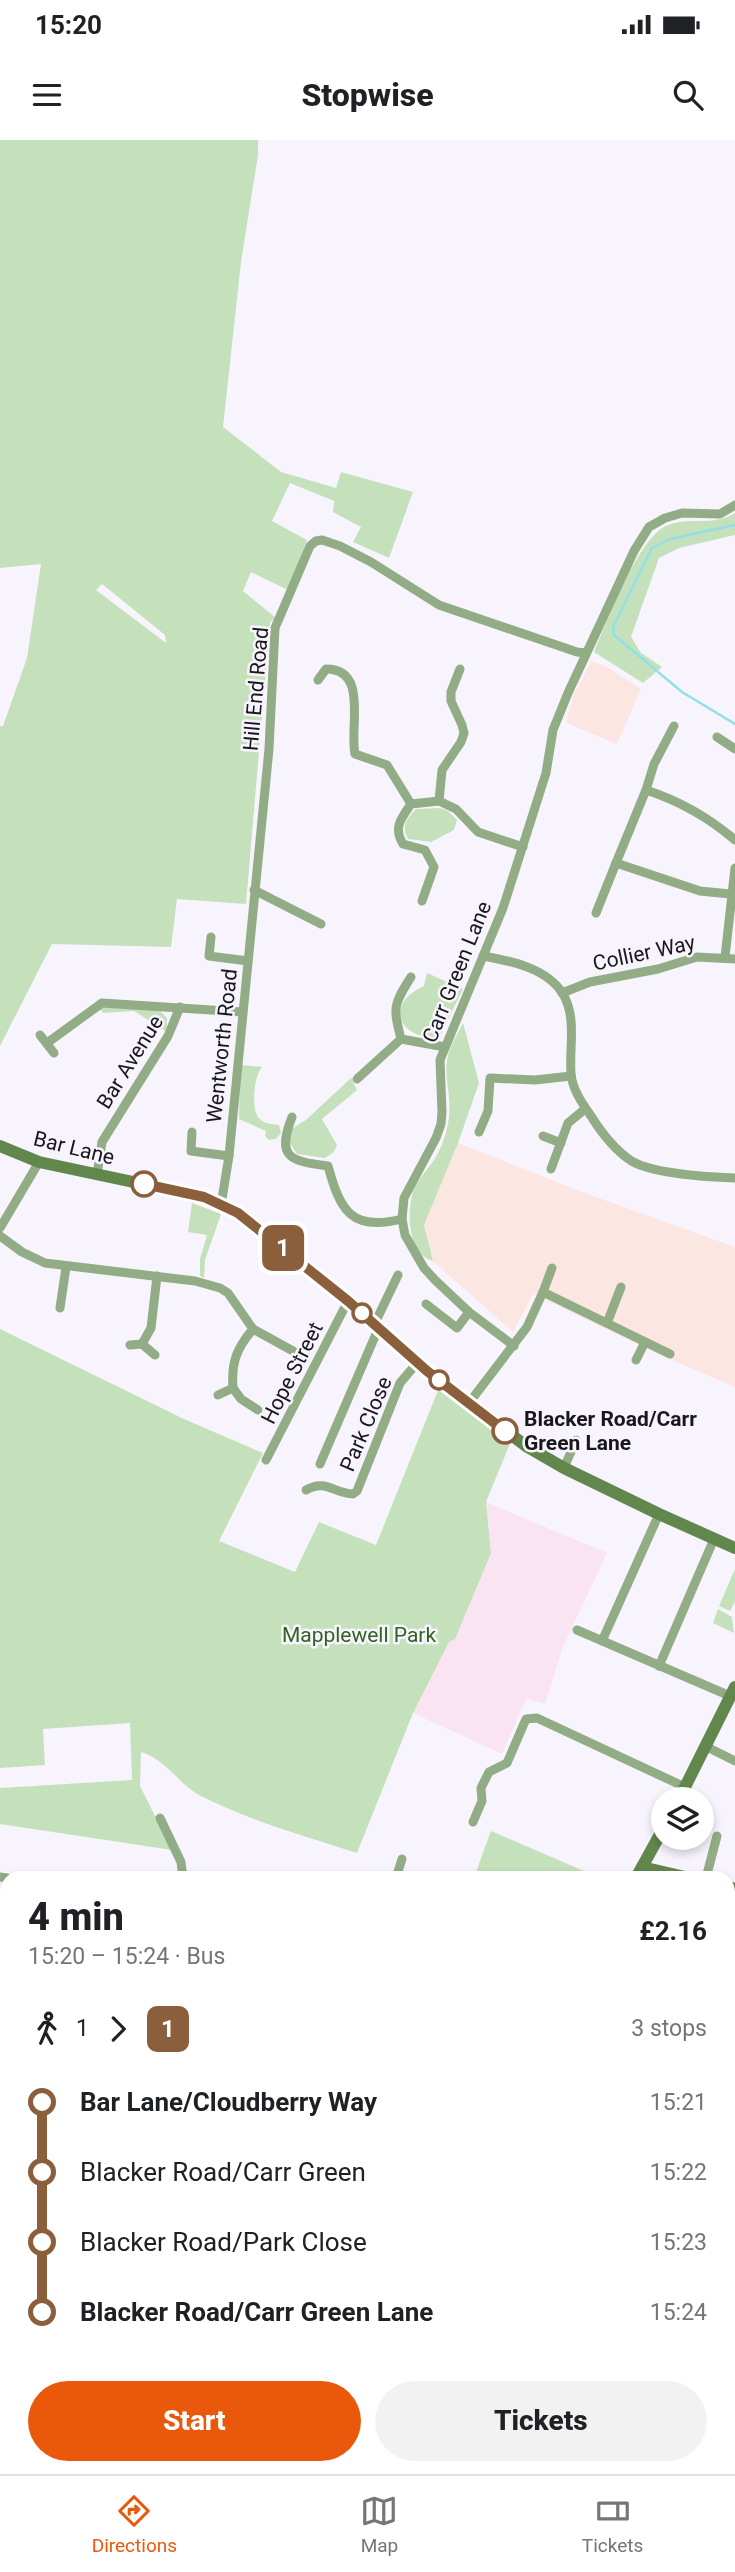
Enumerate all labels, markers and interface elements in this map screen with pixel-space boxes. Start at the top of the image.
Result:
text: 15:20 [35,10,102,40]
icon: menu [28,76,66,114]
text: Stopwise [301,76,434,114]
icon: search [669,76,707,114]
street label: Hill End Road [239,626,273,752]
street label: Carr Green Lane [418,898,496,1046]
street label: Collier Way [591,930,697,976]
street label: Wentworth Road [202,968,242,1124]
street label: Bar Avenue [92,1011,168,1113]
street label: Bar Lane [31,1126,117,1170]
unlabelled marker [131,1171,157,1197]
line badge: 1 [260,1225,306,1271]
text: 1 [276,1234,290,1262]
unlabelled marker [352,1303,372,1323]
street label: Hope Street [256,1318,328,1428]
unlabelled marker [429,1370,449,1390]
street label: Park Close [335,1373,397,1475]
place label: Blacker Road/Carr Green Lane [524,1407,697,1455]
marker: Blacker Road/Carr Green Lane [492,1418,518,1444]
park label: Mapplewell Park [282,1623,436,1647]
map controls [651,1787,714,1850]
button: layers [651,1787,714,1850]
text: 4 min [28,1895,124,1939]
text: £2.16 [639,1916,707,1946]
text: 15:20 – 15:24 · Bus [28,1943,225,1970]
icon: walk [28,2010,66,2048]
icon: forward [99,2010,137,2048]
text: 1 [76,2015,89,2042]
text: 1 [161,2015,175,2043]
text: 3 stops [631,2015,707,2042]
text: Bar Lane/Cloudberry Way [80,2087,377,2117]
text: 15:21 [650,2089,707,2116]
text: Blacker Road/Carr Green [80,2157,366,2187]
text: 15:22 [650,2159,707,2186]
text: Blacker Road/Park Close [80,2227,367,2257]
text: 15:23 [650,2229,707,2256]
text: Blacker Road/Carr Green Lane [80,2297,433,2327]
text: 15:24 [650,2299,707,2326]
button: Start [28,2381,361,2461]
button: Tickets [375,2381,707,2461]
tab: Directions [92,2492,177,2557]
tab: Map [360,2492,398,2557]
tab: Tickets [582,2492,643,2557]

